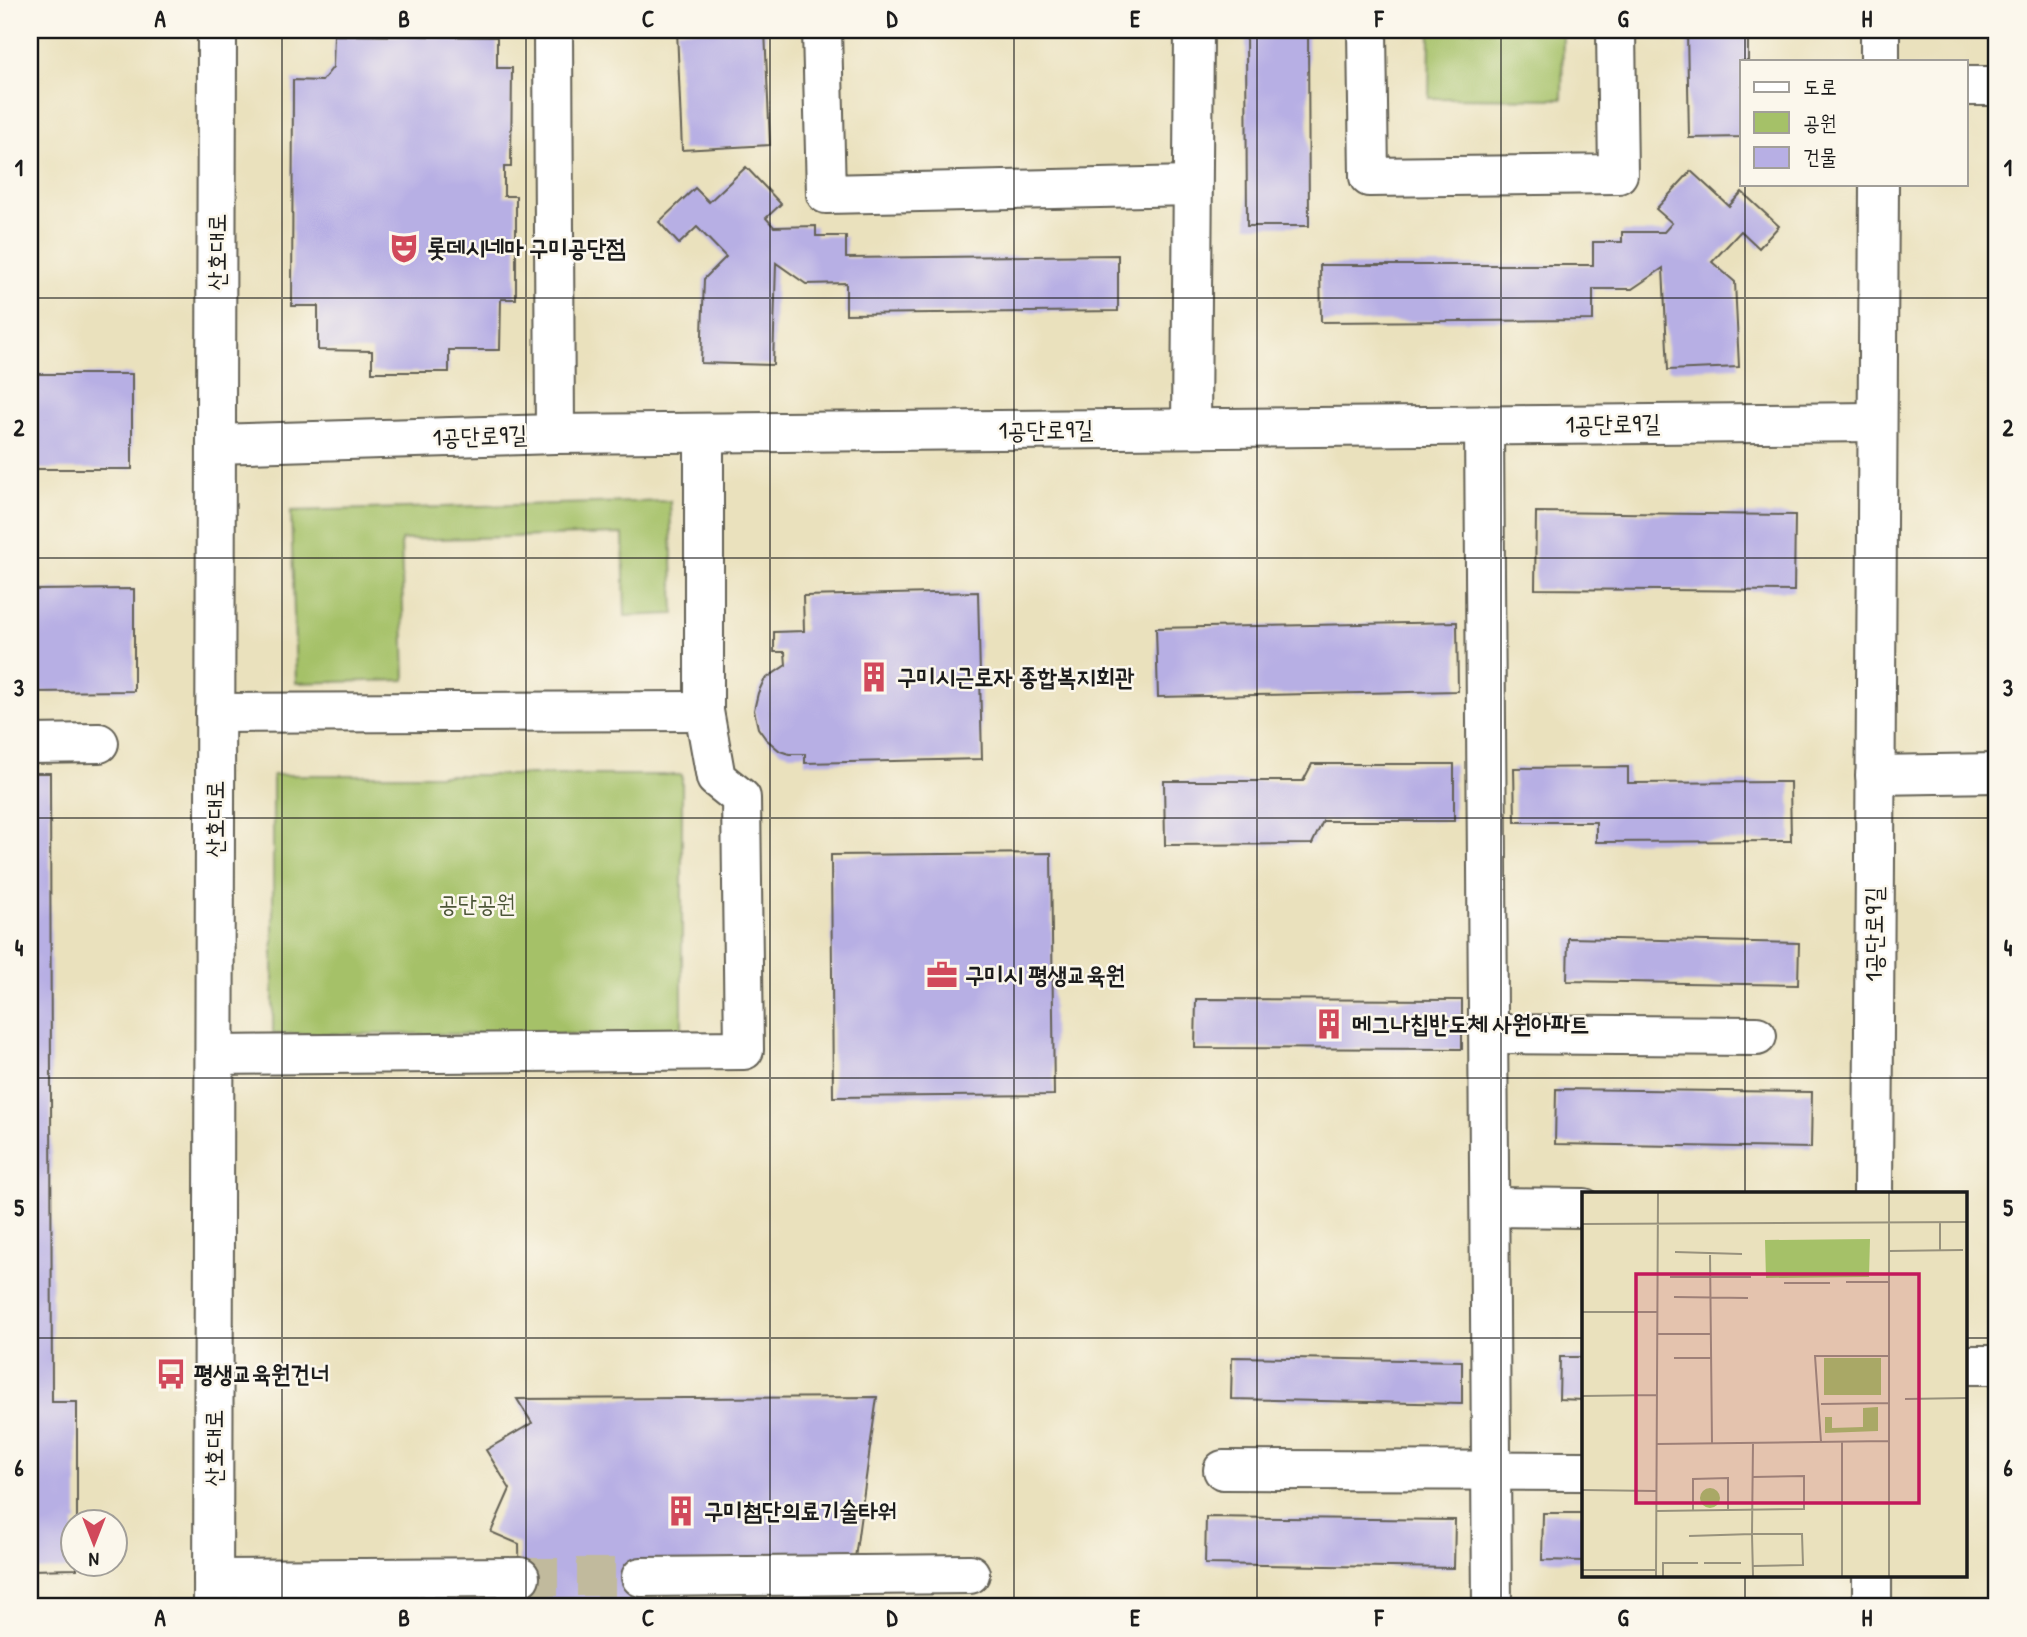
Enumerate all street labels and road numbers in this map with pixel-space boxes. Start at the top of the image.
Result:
street label: 산호대로 [200,213,232,291]
street label: 1공단로9길 [1565,406,1661,440]
street label: 1공단로9길 [998,412,1094,446]
street label: 1공단로9길 [432,417,528,453]
street label: 산호대로 [198,780,230,858]
street label: 1공단로9길 [1857,887,1889,981]
street label: 산호대로 [197,1409,229,1487]

